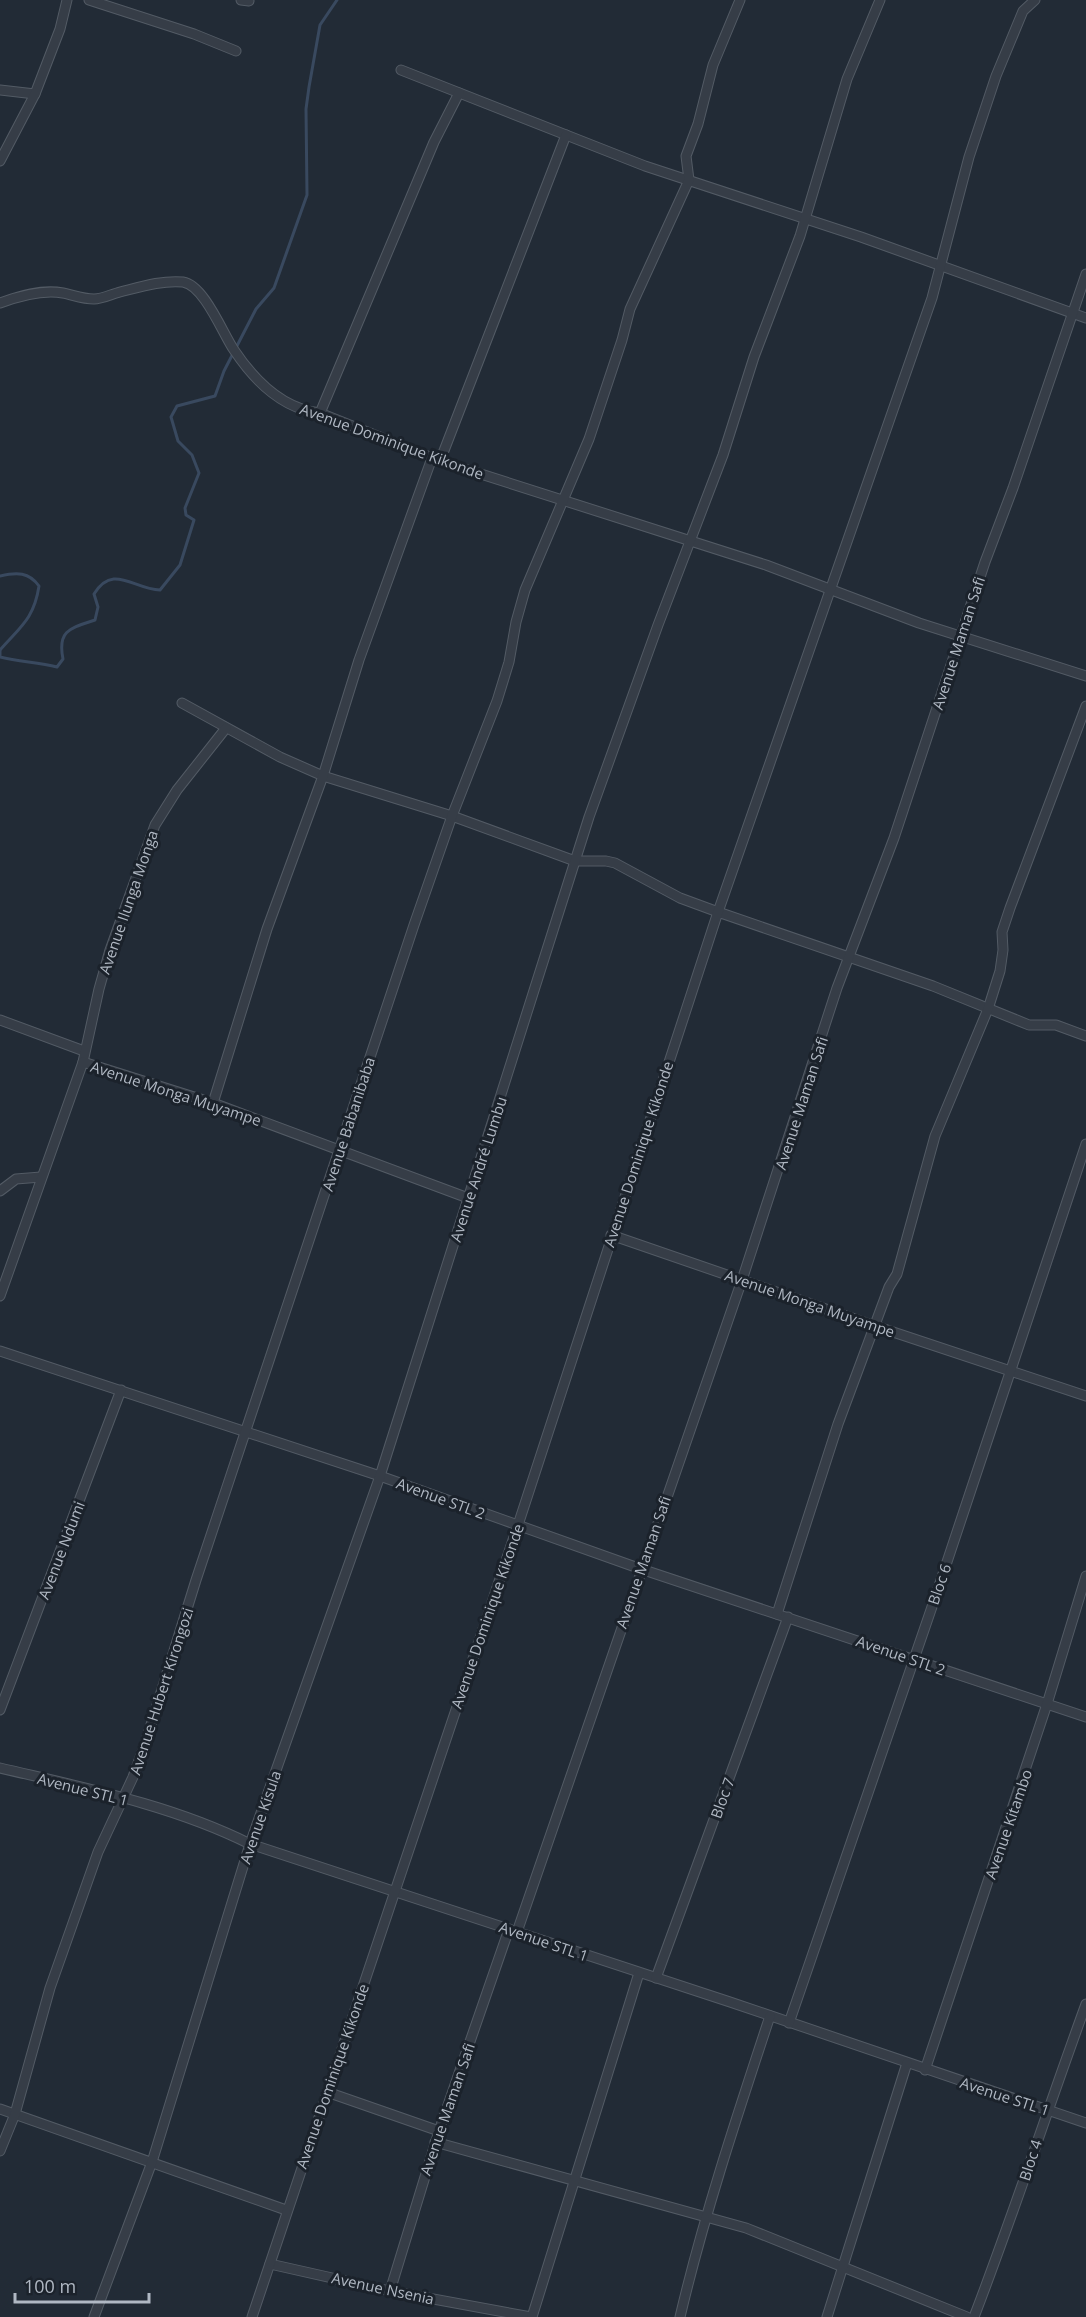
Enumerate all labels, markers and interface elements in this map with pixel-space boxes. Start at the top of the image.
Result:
street label: Avenue Dominique Kikonde [297,398,487,484]
street label: Avenue Maman Safi [927,574,989,712]
street label: Avenue Ilunga Monga [94,827,162,977]
street label: Avenue Maman Safi [770,1034,832,1172]
street label: Avenue Babanibaba [317,1054,379,1194]
street label: Avenue Monga Muyampe [88,1056,264,1130]
street label: Avenue Dominique Kikonde [599,1059,677,1249]
street label: Avenue André Lumbu [445,1094,511,1244]
street label: Avenue Monga Muyampe [722,1265,898,1341]
street label: Avenue STL 2 [394,1473,488,1523]
street label: Avenue Maman Safi [611,1493,675,1631]
street label: Avenue Ndumi [33,1498,89,1602]
street label: Avenue Dominique Kikonde [446,1521,528,1711]
street label: Bloc 6 [923,1561,955,1607]
street label: Avenue Hubert Kirongozi [125,1605,197,1777]
street label: Avenue STL 2 [854,1630,948,1680]
street label: Avenue Kitambo [980,1766,1036,1882]
street label: Avenue STL 1 [35,1768,131,1810]
street label: Avenue Kisula [235,1768,285,1866]
street label: Bloc 7 [705,1775,739,1821]
street label: Avenue STL 1 [497,1916,591,1966]
street label: Avenue Dominique Kikonde [291,1981,373,2171]
street label: Avenue Maman Safi [415,2040,479,2178]
street label: Avenue STL 1 [958,2072,1052,2120]
street label: Bloc 4 [1014,2136,1046,2183]
scale bar [15,2266,148,2304]
street label: Avenue Nsenia [330,2267,436,2309]
text: 100 m [24,2274,76,2298]

